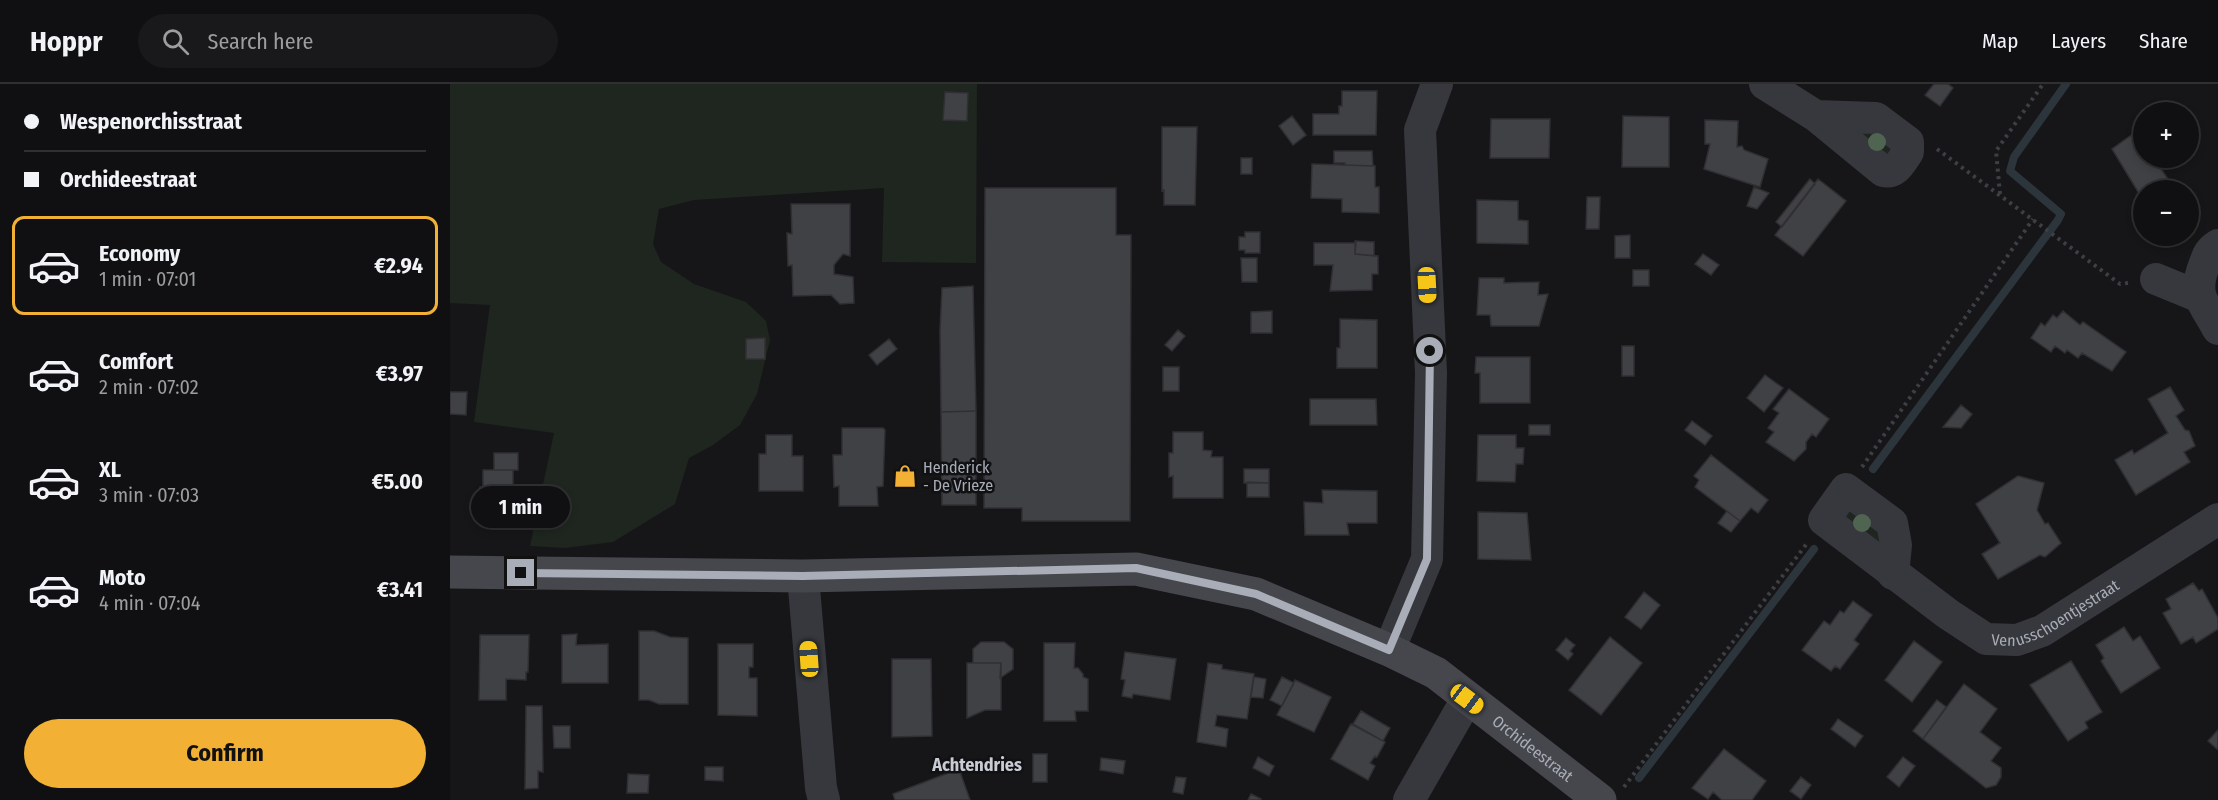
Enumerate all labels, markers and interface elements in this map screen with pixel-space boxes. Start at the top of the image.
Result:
search box [138,14,558,68]
text: Hoppr [30,25,102,58]
icon: search [159,25,192,58]
text: Search here [207,28,313,55]
text: Map [1982,28,2018,54]
text: Layers [2051,28,2106,54]
text: Share [2139,28,2188,54]
map controls [2133,102,2199,246]
button: + [2133,102,2199,168]
text: Wespenorchisstraat [60,108,242,135]
text: Orchideestraat [60,166,197,193]
button: − [2133,180,2199,246]
icon: car [27,239,81,293]
text: Economy [99,240,180,267]
text: €2.94 [374,252,423,279]
text: 1 min · 07:01 [99,267,196,291]
car [1417,267,1437,303]
route start [1416,337,1443,364]
icon: car [27,347,81,401]
text: Comfort [99,348,173,375]
text: €3.97 [376,360,423,387]
text: 2 min · 07:02 [99,375,199,399]
icon: car [27,455,81,509]
text: XL [99,456,121,483]
place label: Henderick - De Vrieze [923,458,993,495]
shop icon: Henderick - De Vrieze [892,463,918,489]
text: €5.00 [372,468,423,495]
text: 3 min · 07:03 [99,483,199,507]
callout: 1 min [472,486,571,528]
text: 1 min [499,495,542,519]
route end [507,559,534,586]
icon: car [27,563,81,617]
text: Moto [99,564,146,591]
street label: Venusschoentjestraat [1991,575,2123,650]
text: €3.41 [377,576,423,603]
text: 4 min · 07:04 [99,591,200,615]
car [799,640,819,678]
car [1447,681,1487,717]
street label: Orchideestraat [1489,711,1577,786]
button: Confirm [24,719,426,788]
district label: Achtendries [931,754,1022,776]

